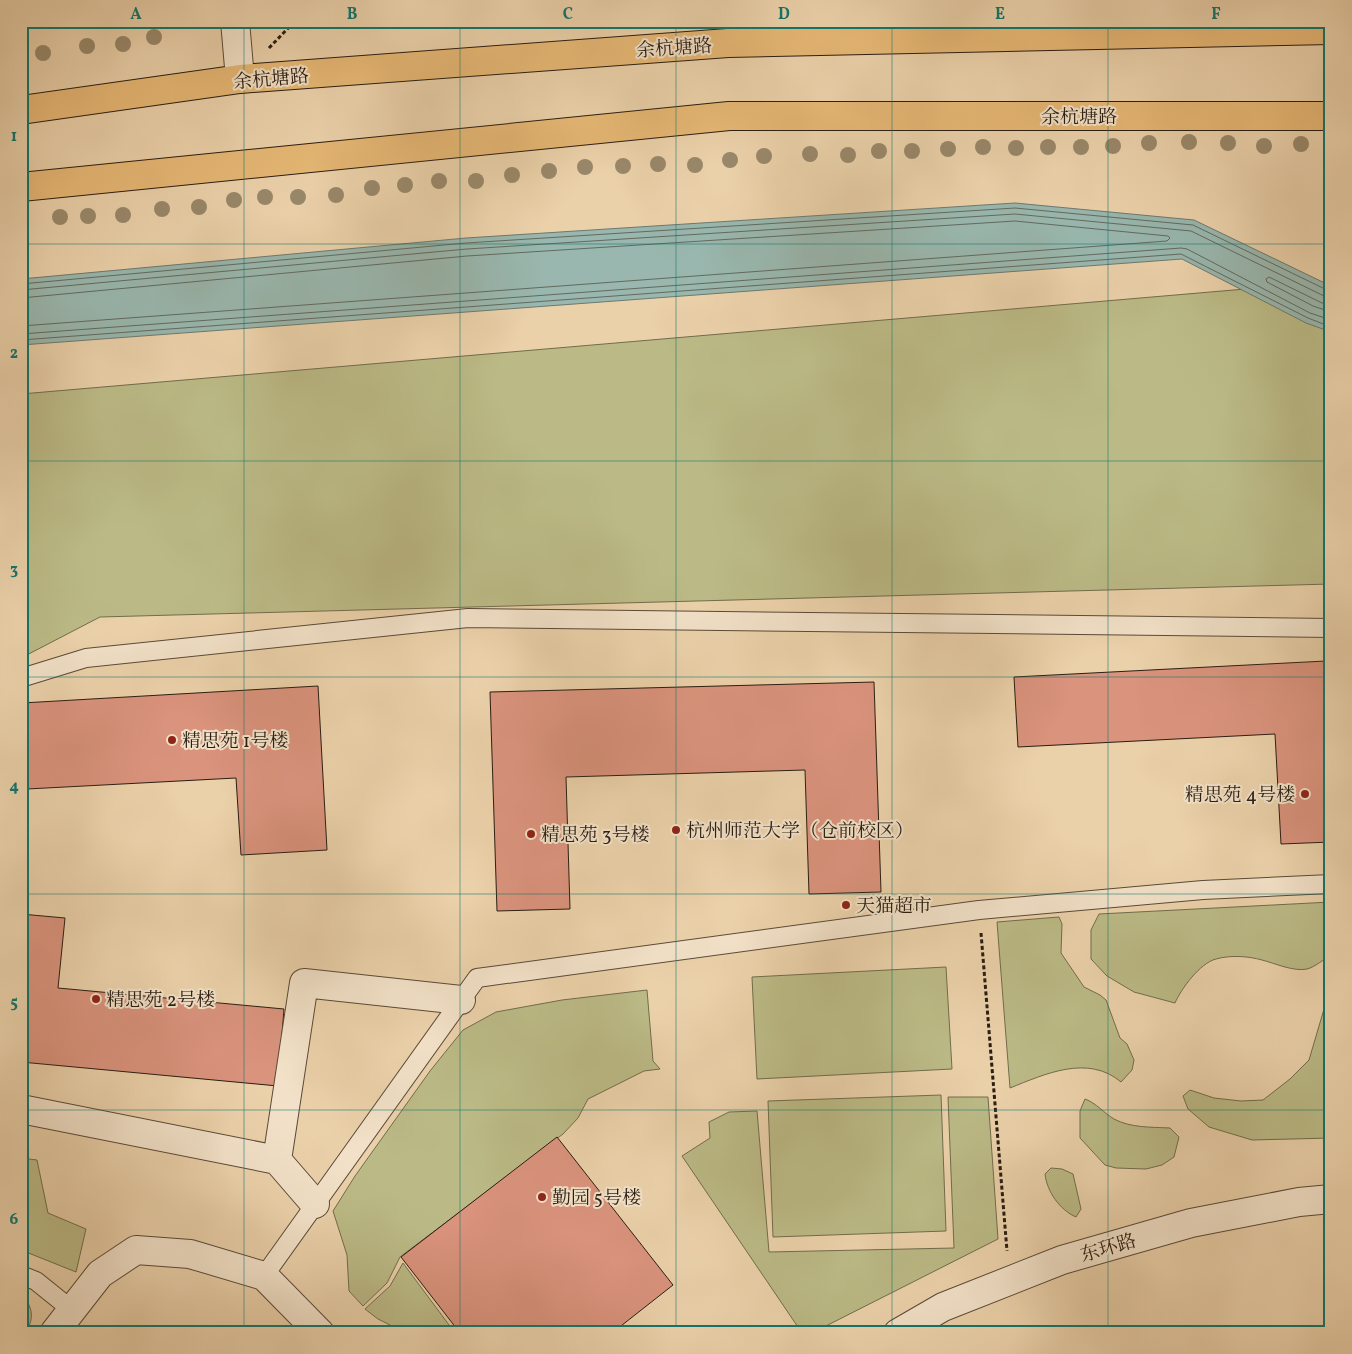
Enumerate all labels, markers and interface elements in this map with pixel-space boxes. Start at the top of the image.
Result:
text: A [130,4,142,26]
text: B [347,4,358,26]
text: C [563,4,573,26]
text: D [778,4,790,26]
text: E [995,4,1005,26]
text: F [1211,4,1221,26]
street label: 余杭塘路 [635,33,713,65]
street label: 余杭塘路 [232,64,310,96]
street label: 余杭塘路 [1041,105,1117,131]
text: 1 [11,126,17,148]
text: 2 [10,343,18,365]
text: 3 [10,559,18,581]
place label: 精思苑 1号楼 [182,729,288,755]
marker: 精思苑 1号楼 [166,734,178,746]
text: 4 [9,776,19,798]
place label: 精思苑 4号楼 [1185,783,1295,809]
marker: 精思苑 4号楼 [1299,788,1311,800]
place label: 杭州师范大学（仓前校区） [686,819,914,845]
place label: 精思苑 3号楼 [541,823,650,849]
marker: 杭州师范大学（仓前校区） [670,824,682,836]
marker: 精思苑 3号楼 [525,828,537,840]
place label: 天猫超市 [856,894,932,920]
marker: 天猫超市 [840,899,852,911]
place label: 精思苑 2号楼 [106,988,215,1014]
text: 5 [10,992,18,1014]
marker: 精思苑 2号楼 [90,993,102,1005]
place label: 勤园 5号楼 [552,1186,641,1212]
marker: 勤园 5号楼 [536,1191,548,1203]
text: 6 [10,1209,19,1231]
street label: 东环路 [1078,1229,1140,1269]

